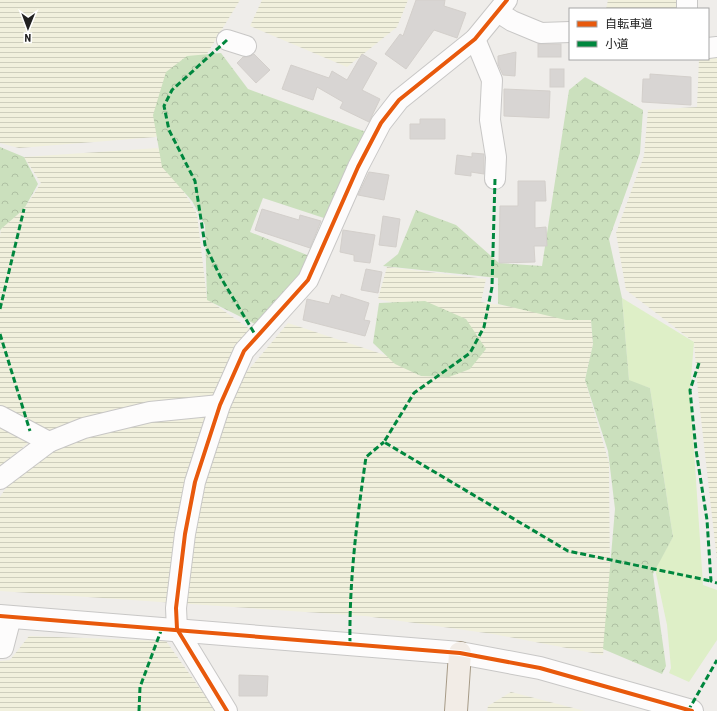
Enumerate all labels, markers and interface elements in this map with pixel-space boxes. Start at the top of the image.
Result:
north arrow [8,8,48,48]
legend [569,8,709,60]
text: 自転車道 [605,17,653,31]
text: N [24,31,31,44]
text: 小道 [605,37,629,51]

